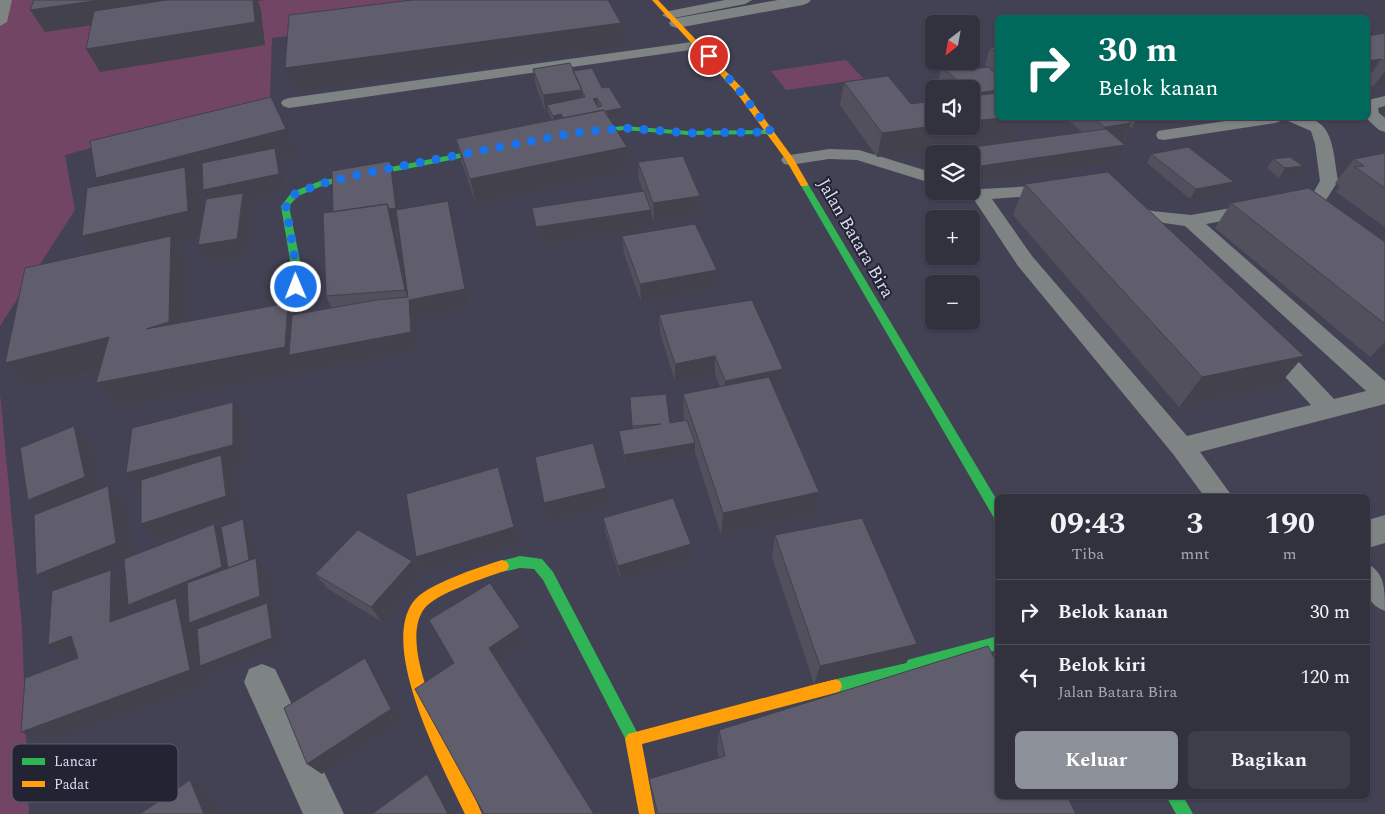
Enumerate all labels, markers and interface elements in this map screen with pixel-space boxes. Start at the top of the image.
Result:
north arrow [925,15,980,70]
map controls [925,15,980,330]
text: 30 m [1098,24,1178,77]
pin [688,35,730,77]
icon: right [1015,35,1080,100]
icon: arrive [695,42,723,70]
text: Belok kanan [1098,72,1218,105]
button: sound [925,80,980,135]
button: layers [925,145,980,200]
street label: Jalan Batara Bira [810,173,901,303]
button: + [925,210,980,265]
position arrow [269,260,321,312]
button: − [925,275,980,330]
text: 09:43 [1050,501,1125,547]
text: 3 [1187,501,1203,547]
text: 190 [1264,501,1315,547]
text: Tiba [1071,542,1104,566]
text: mnt [1181,542,1209,566]
text: m [1283,542,1297,566]
icon: right [1015,598,1043,626]
text: Belok kanan [1058,598,1168,627]
text: 30 m [1310,598,1350,627]
text: Belok kiri [1058,651,1146,680]
icon: left [1015,663,1043,691]
text: 120 m [1300,663,1350,692]
text: Jalan Batara Bira [1058,680,1177,704]
button: Keluar [1015,731,1178,789]
button: Bagikan [1188,731,1350,789]
legend [12,744,178,802]
text: Lancar [54,751,97,772]
text: Padat [54,774,89,795]

